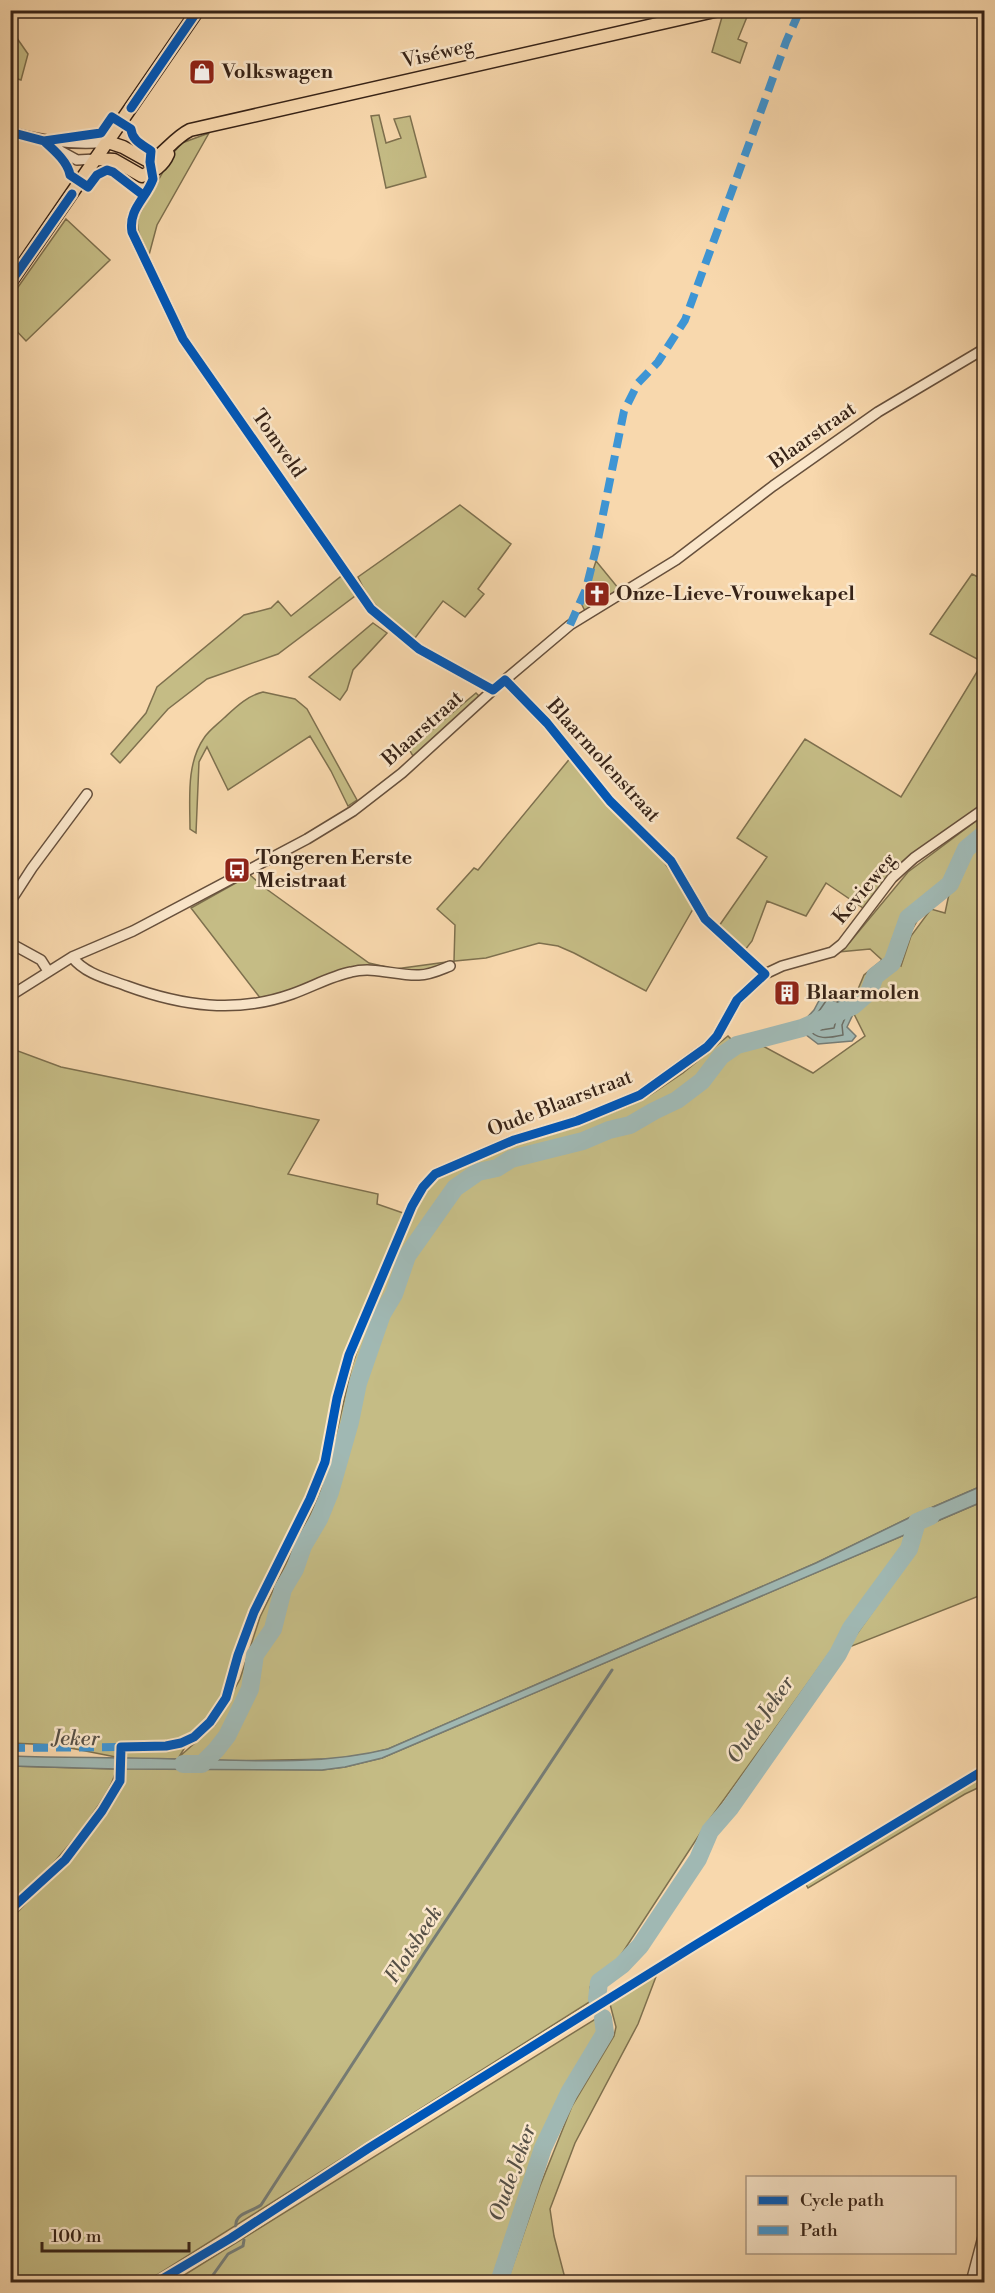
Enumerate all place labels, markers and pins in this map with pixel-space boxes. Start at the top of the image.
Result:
shop icon: Volkswagen [187,57,217,87]
place label: Volkswagen [221,60,334,85]
church icon: Onze-Lieve-Vrouwekapel [582,579,612,609]
place label: Onze-Lieve-Vrouwekapel [616,582,855,607]
place label: Tongeren Eerste Meistraat [256,846,413,894]
bus stop icon: Tongeren Eerste Meistraat [222,855,252,885]
building icon: Blaarmolen [772,978,802,1008]
place label: Blaarmolen [806,981,920,1006]

